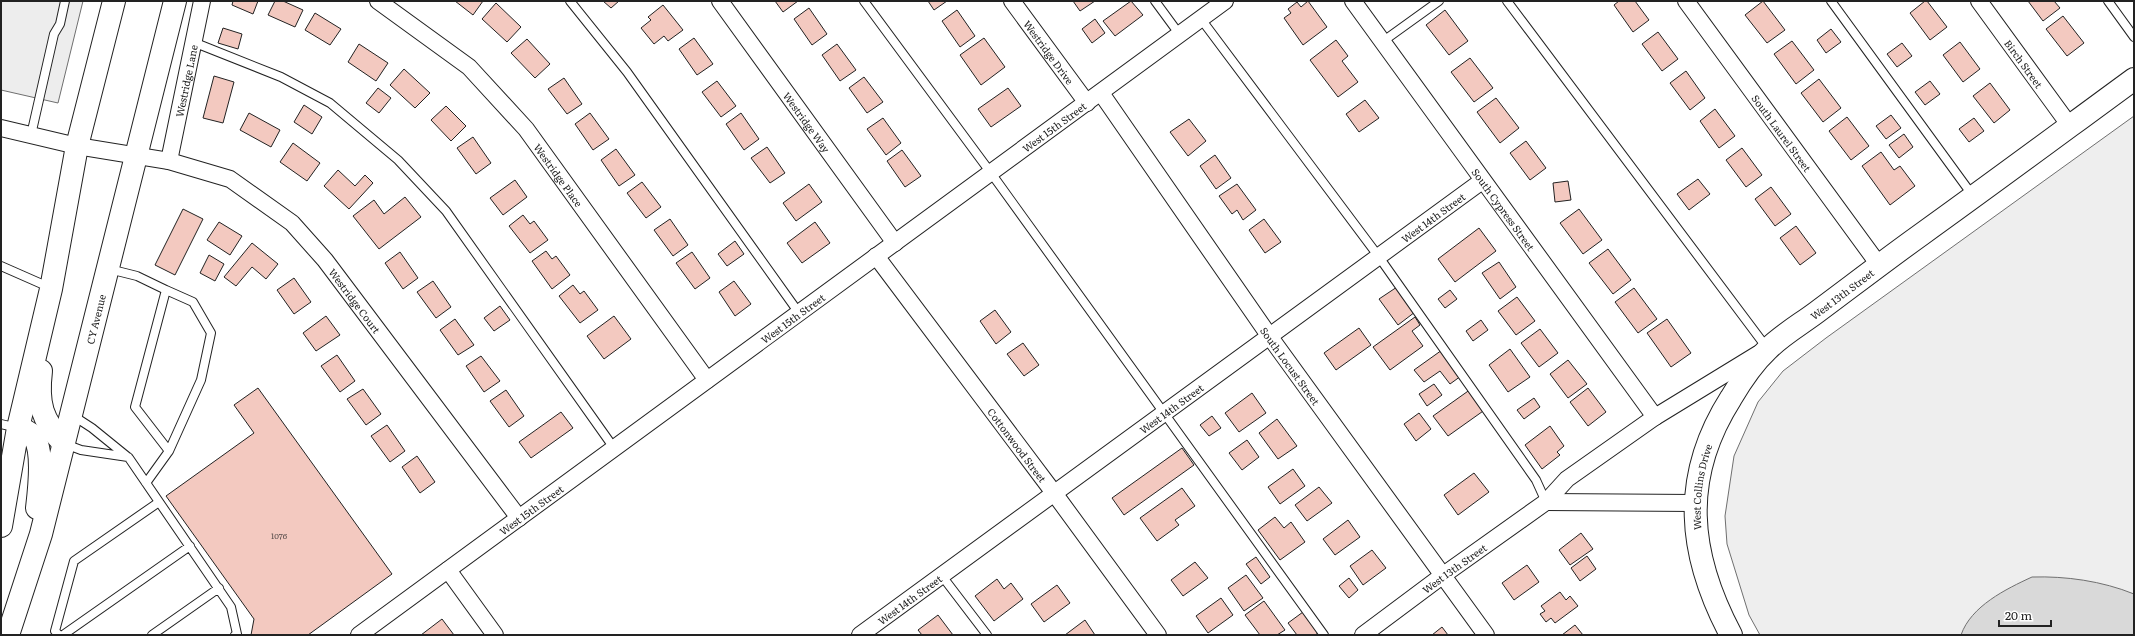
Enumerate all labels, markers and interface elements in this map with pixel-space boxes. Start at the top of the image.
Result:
street label: Westridge Drive [1021,17,1078,87]
street label: Birch Street [2002,36,2047,91]
street label: Westridge Lane [171,43,200,118]
street label: Westridge Way [780,88,834,155]
street label: South Laurel Street [1749,91,1815,174]
street label: West 15th Street [1019,98,1089,155]
street label: Westridge Place [531,140,587,210]
street label: South Cypress Street [1469,165,1539,253]
street label: West 14th Street [1398,189,1468,245]
street label: Westridge Court [326,265,385,336]
street label: West 13th Street [1807,265,1877,322]
street label: West 15th Street [757,289,827,346]
street label: CY Avenue [82,292,109,346]
street label: South Locust Street [1257,323,1324,408]
street label: West 14th Street [1136,380,1206,437]
street label: Cottonwood Street [985,404,1051,485]
street label: West Collins Drive [1688,441,1715,531]
street label: West 15th Street [496,481,566,538]
house number: 1076 [271,530,288,541]
street label: West 13th Street [1418,539,1489,596]
street label: West 14th Street [874,571,944,628]
scale bar [1999,602,2051,628]
text: 20 m [2005,606,2032,624]

